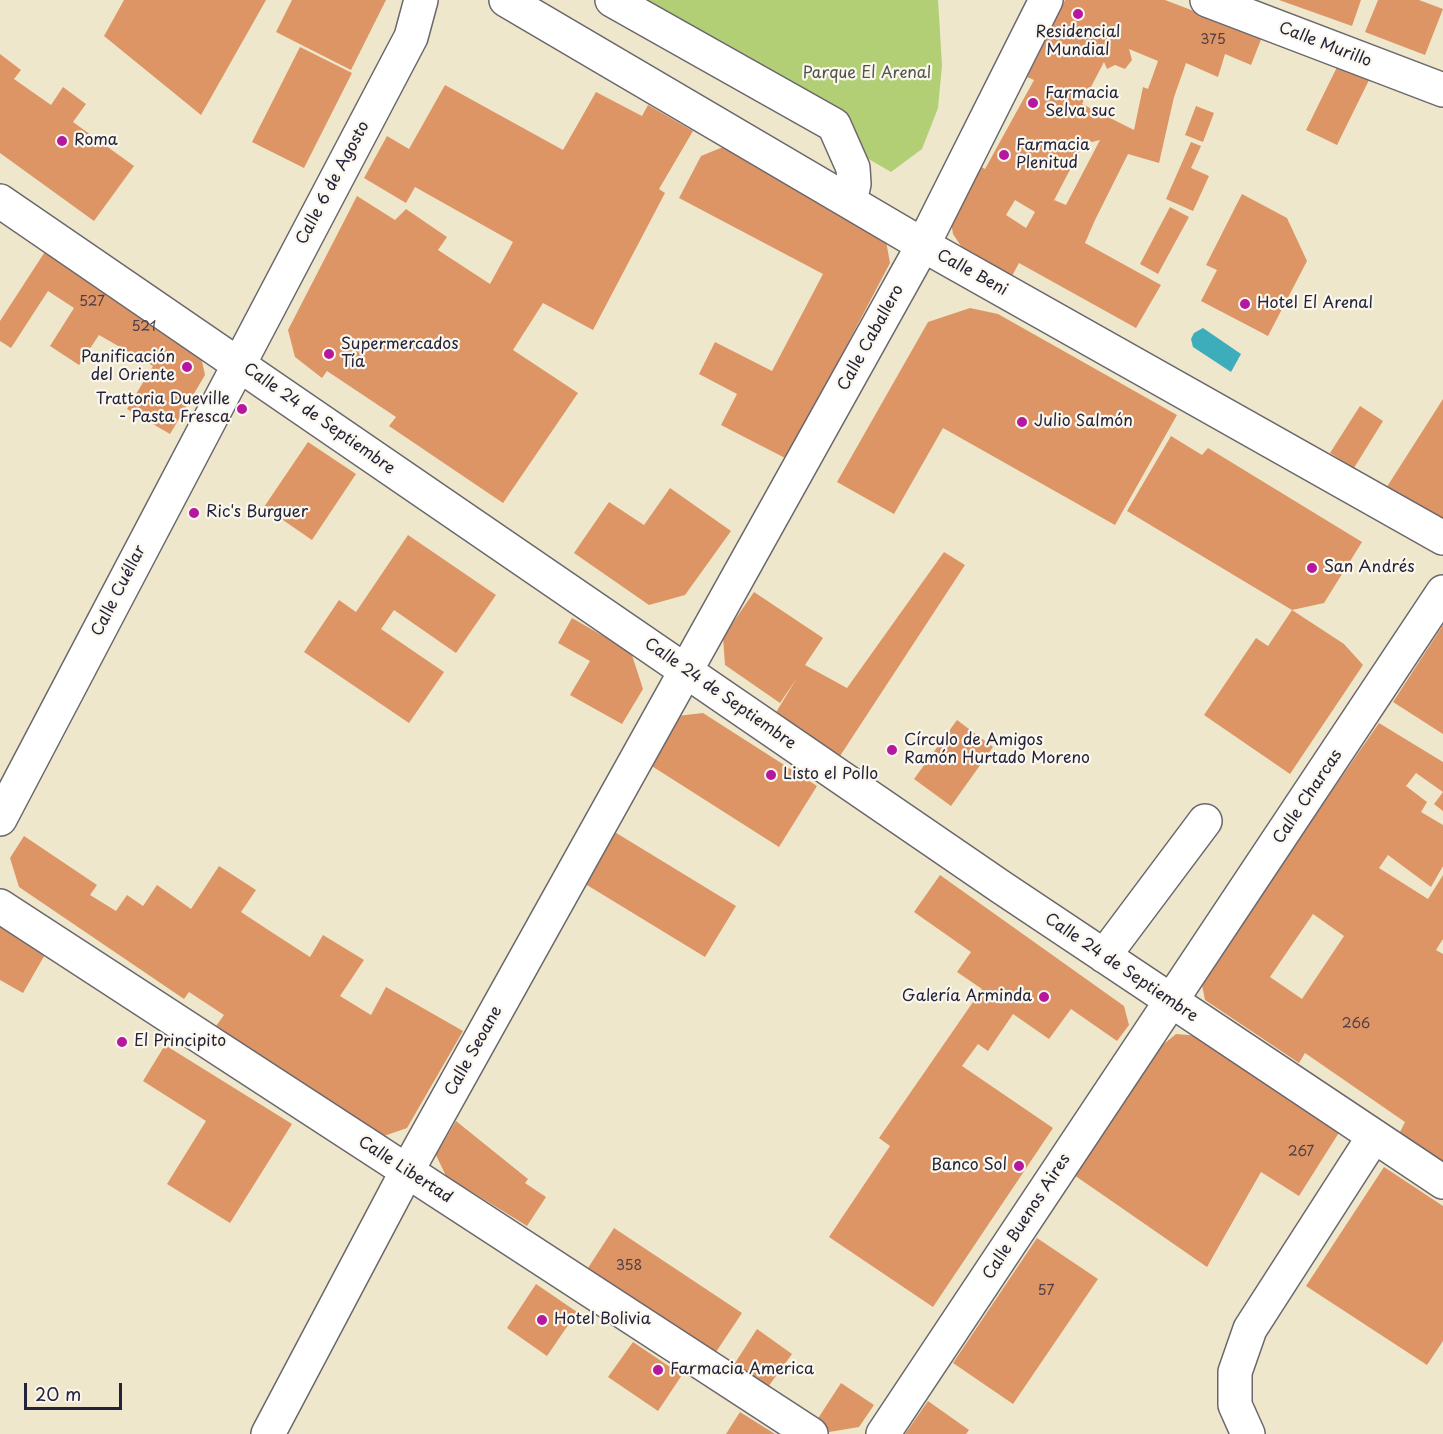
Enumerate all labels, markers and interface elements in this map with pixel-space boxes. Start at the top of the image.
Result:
marker: Residencial Mundial [1071,7,1085,21]
street label: Calle Murillo [1276,19,1374,71]
place label: Residencial Mundial [1036,23,1120,61]
house number: 375 [1200,32,1226,48]
park label: Parque El Arenal [803,64,931,84]
place label: Farmacia Selva suc [1045,84,1119,122]
marker: Farmacia Selva suc [1026,96,1040,110]
street label: Calle 6 de Agosto [292,118,374,248]
place label: Roma [74,131,118,151]
marker: Roma [55,134,69,148]
place label: Farmacia Plenitud [1016,136,1090,174]
marker: Farmacia Plenitud [997,148,1011,162]
street label: Calle Beni [933,246,1011,300]
street label: Calle Caballero [834,282,908,394]
house number: 527 [79,294,105,310]
place label: Hotel El Arenal [1257,294,1373,314]
marker: Hotel El Arenal [1238,297,1252,311]
house number: 521 [132,319,156,335]
place label: Supermercados Tía [341,335,458,373]
marker: Supermercados Tía [322,347,336,361]
place label: Panificación del Oriente [81,348,175,386]
street label: Calle 24 de Septiembre [239,359,399,479]
marker: Panificación del Oriente [180,360,194,374]
place label: Trattoria Dueville - Pasta Fresca [96,390,230,428]
marker: Trattoria Dueville - Pasta Fresca [235,402,249,416]
place label: Julio Salmón [1034,412,1133,432]
marker: Julio Salmón [1015,415,1029,429]
place label: Ric's Burguer [206,503,308,523]
marker: Ric's Burguer [187,506,201,520]
street label: Calle Cuéllar [88,542,150,640]
place label: San Andrés [1324,558,1414,578]
marker: San Andrés [1305,561,1319,575]
street label: Calle 24 de Septiembre [640,634,800,754]
place label: Círculo de Amigos Ramón Hurtado Moreno [904,731,1090,769]
marker: Círculo de Amigos Ramón Hurtado Moreno [885,743,899,757]
street label: Calle Charcas [1269,746,1347,848]
place label: Listo el Pollo [783,765,878,785]
marker: Listo el Pollo [764,768,778,782]
street label: Calle 24 de Septiembre [1041,910,1201,1026]
place label: Galería Arminda [902,987,1032,1007]
marker: Galería Arminda [1037,990,1051,1004]
street label: Calle Seoane [441,1003,507,1099]
house number: 266 [1342,1016,1370,1032]
place label: El Principito [134,1032,226,1052]
marker: El Principito [115,1035,129,1049]
street label: Calle Libertad [354,1132,456,1208]
house number: 267 [1288,1144,1314,1160]
street label: Calle Buenos Aires [979,1151,1075,1283]
place label: Banco Sol [931,1156,1007,1176]
marker: Banco Sol [1012,1159,1026,1173]
house number: 358 [616,1258,642,1274]
house number: 57 [1038,1283,1054,1299]
place label: Hotel Bolivia [554,1310,651,1330]
marker: Hotel Bolivia [535,1313,549,1327]
place label: Farmacia America [670,1360,814,1380]
marker: Farmacia America [651,1363,665,1377]
scale bar [27,1371,124,1409]
text: 20 m [35,1380,81,1407]

